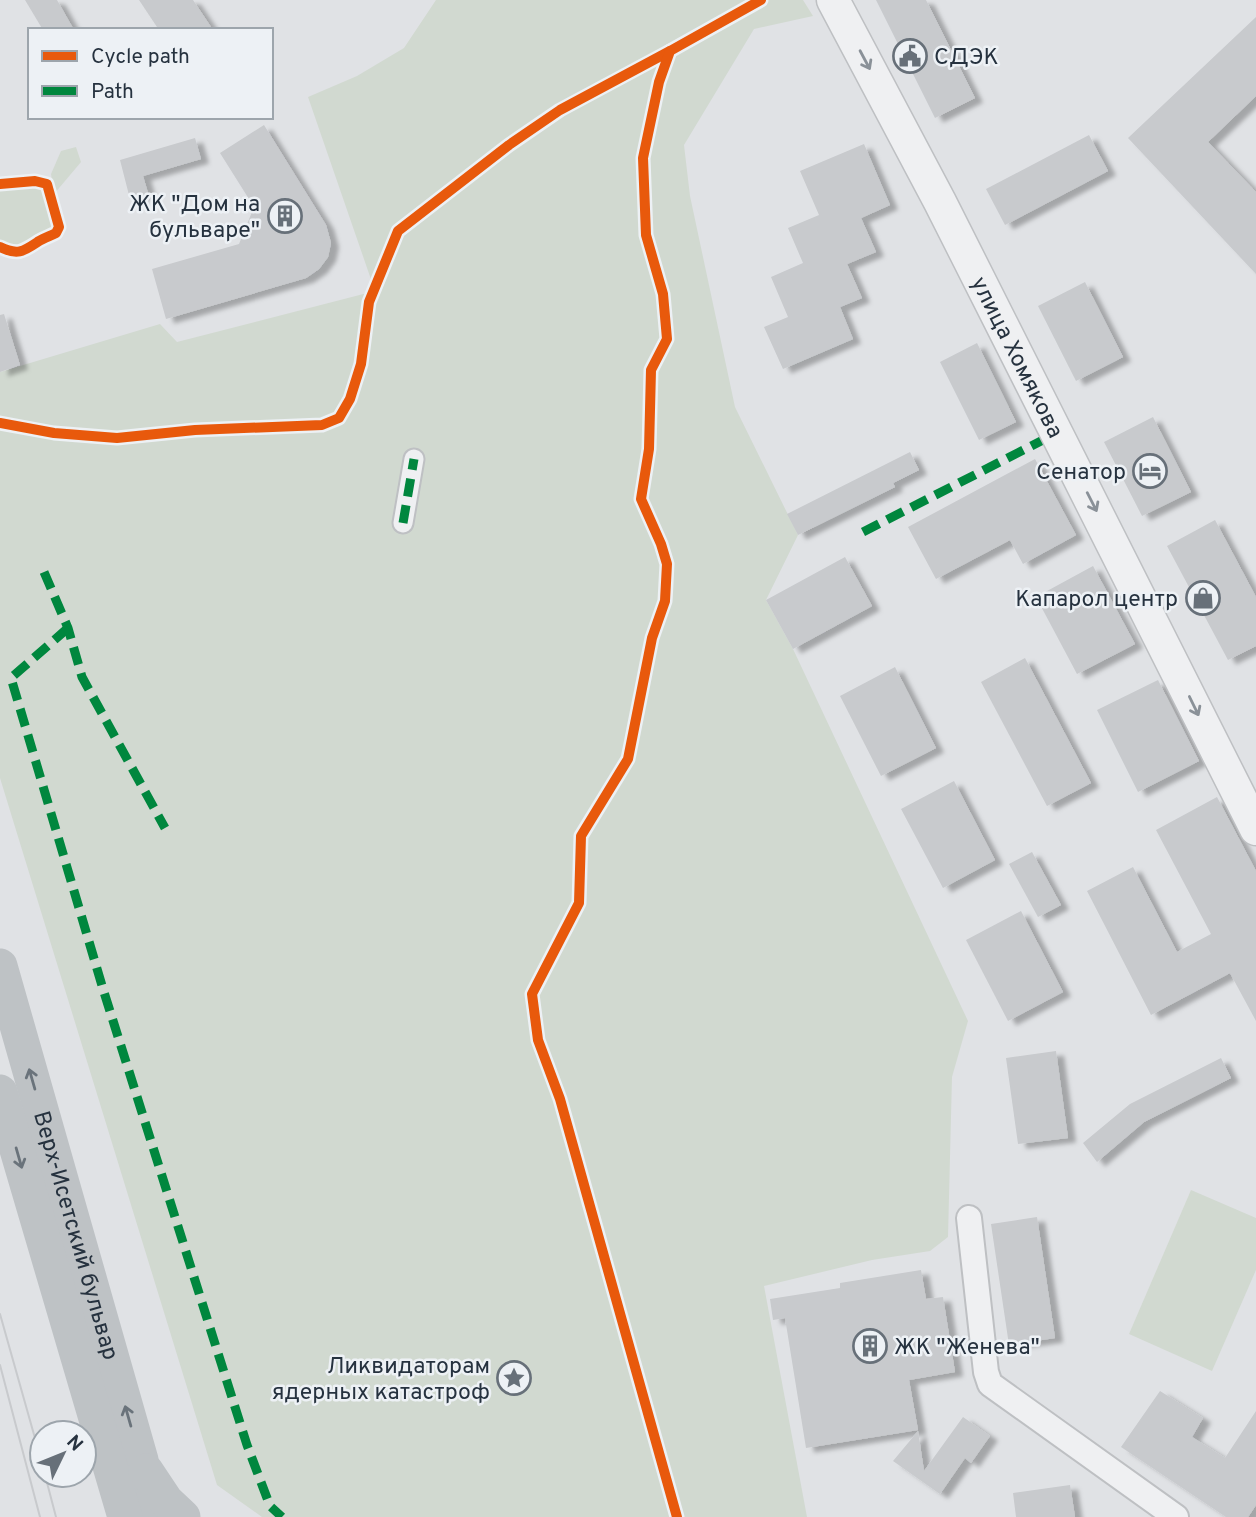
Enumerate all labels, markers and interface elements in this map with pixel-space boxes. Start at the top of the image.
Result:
legend [28,28,273,119]
public building icon: СДЭК [891,37,929,75]
text: Cycle path [91,44,190,71]
place label: СДЭК [934,44,999,73]
one-way arrow [858,50,872,70]
text: Path [91,79,134,106]
place label: ЖК "Дом на бульваре" [129,191,260,246]
building icon: ЖК "Дом на бульваре" [266,197,304,235]
street label: улица Хомякова [963,272,1069,444]
hotel icon: Сенатор [1131,452,1169,490]
place label: Сенатор [1036,459,1126,488]
one-way arrow [1086,491,1100,512]
shop icon: Капарол центр [1184,579,1222,617]
place label: Капарол центр [1015,586,1178,615]
one-way arrow [1188,695,1202,716]
one-way arrow [25,1068,38,1090]
street label: Верх-Исетский бульвар [25,1108,124,1364]
one-way arrow [14,1147,27,1169]
building icon: ЖК "Женева" [851,1327,889,1365]
place label: ЖК "Женева" [894,1334,1040,1363]
place label: Ликвидаторам ядерных катастроф [272,1353,490,1408]
place icon: Ликвидаторам ядерных катастроф [495,1359,533,1397]
one-way arrow [121,1405,134,1427]
north arrow [28,1419,98,1489]
text: N [61,1431,87,1457]

